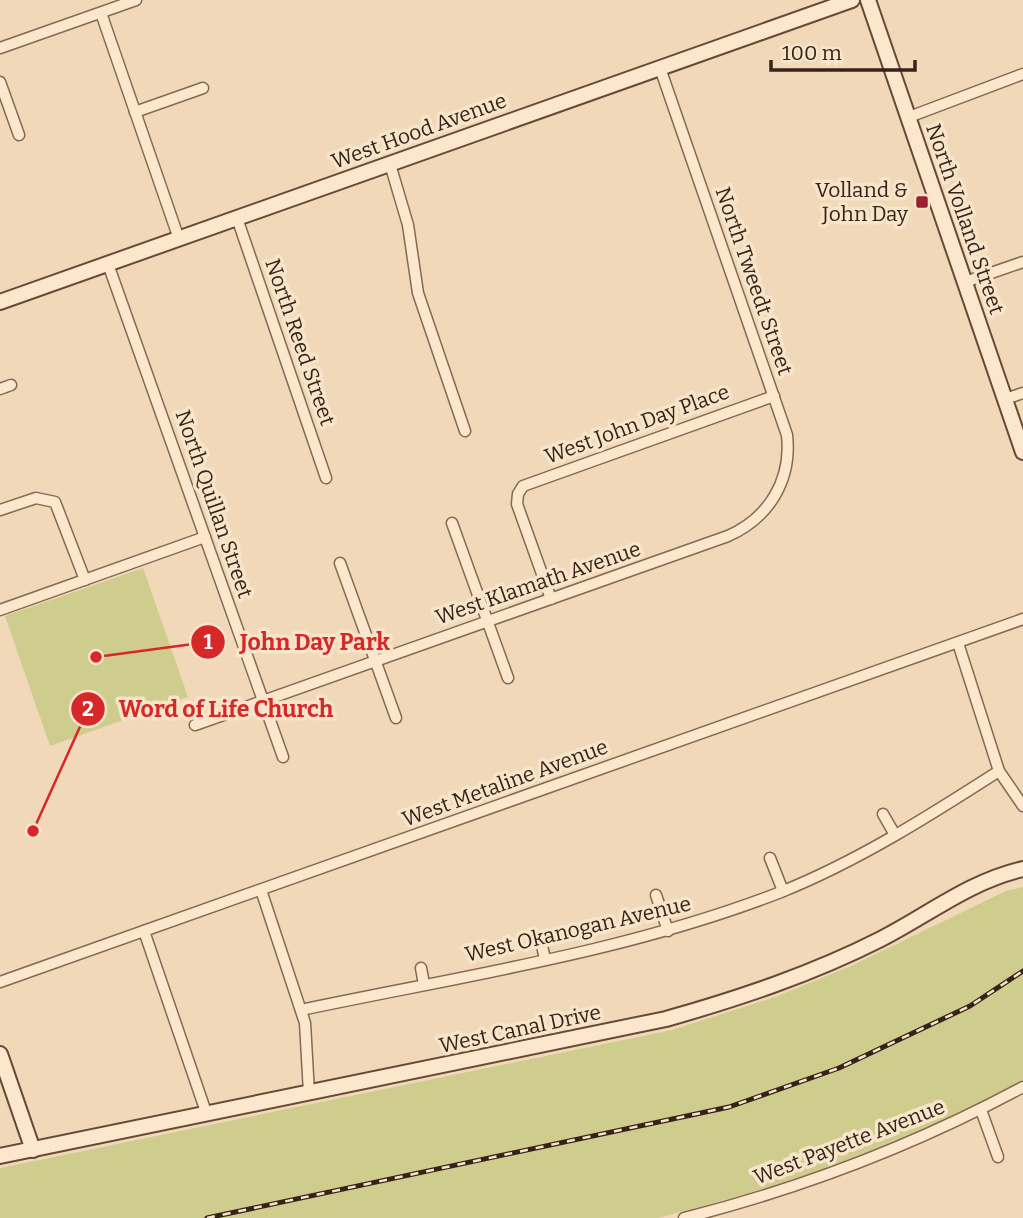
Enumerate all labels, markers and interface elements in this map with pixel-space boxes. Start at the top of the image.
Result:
scale bar [771,28,914,72]
text: 100 m [782,40,842,66]
street label: West Hood Avenue [328,87,510,175]
street label: North Volland Street [920,120,1010,318]
place label: Volland & John Day [815,177,909,227]
street label: North Tweedt Street [710,184,799,379]
marker: Volland & John Day [914,194,930,210]
street label: North Reed Street [259,255,341,429]
street label: West John Day Place [541,378,733,470]
street label: North Quillan Street [170,407,259,602]
street label: West Klamath Avenue [432,536,644,630]
callout: John Day Park [191,620,404,664]
text: John Day Park [238,628,390,656]
text: 1 [203,629,213,655]
callout: Word of Life Church [70,687,348,731]
text: Word of Life Church [119,695,334,723]
text: 2 [82,696,94,722]
street label: West Metaline Avenue [399,734,611,832]
street label: West Okanogan Avenue [462,890,694,968]
street label: West Canal Drive [437,999,603,1059]
street label: West Payette Avenue [750,1094,948,1190]

